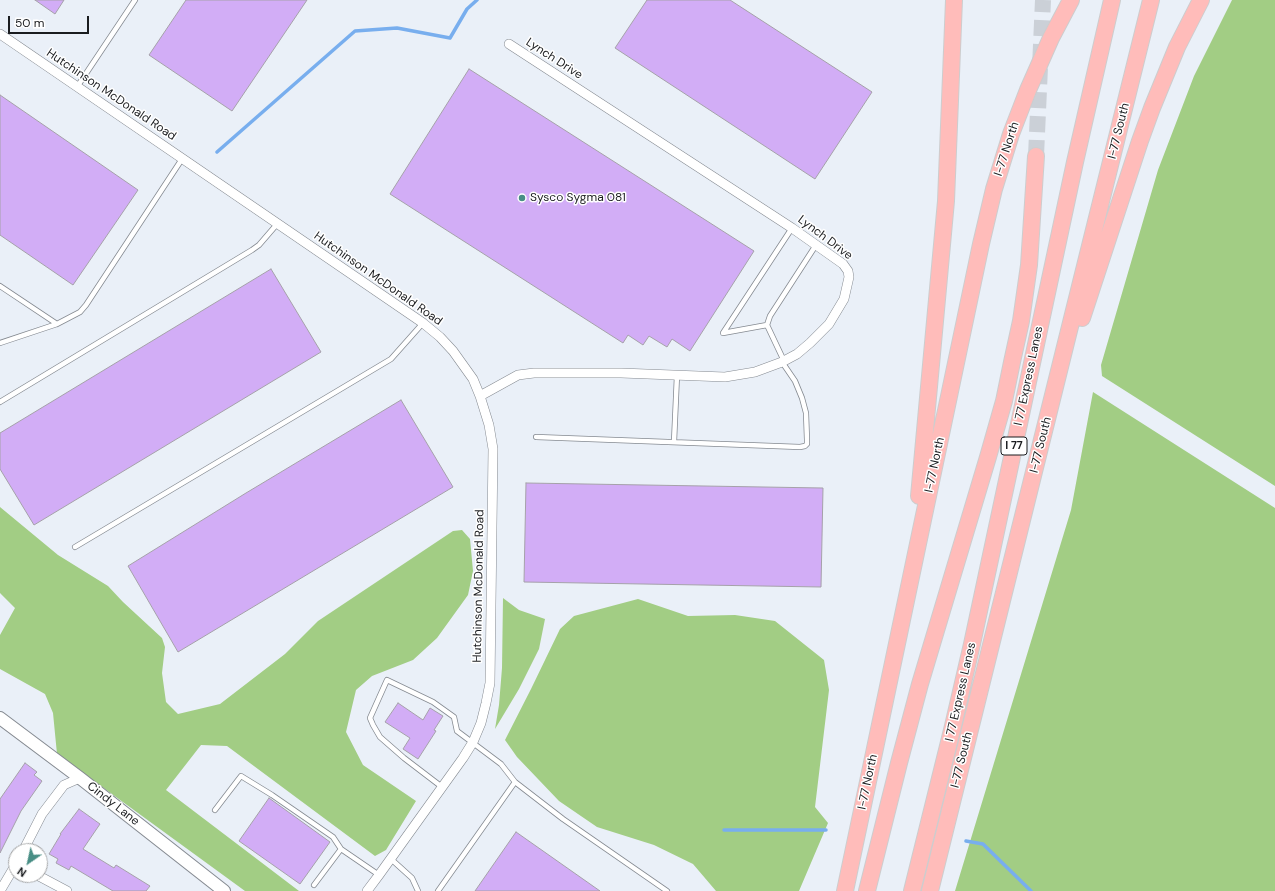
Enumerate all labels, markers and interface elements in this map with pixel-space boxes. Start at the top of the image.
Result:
scale bar [10,8,91,34]
text: 50 m [15,15,44,31]
street label: Lynch Drive [523,35,585,83]
street label: Hutchinson McDonald Road [43,46,179,144]
street label: I-77 South [1105,102,1133,160]
street label: I-77 North [991,120,1023,178]
place label: Sysco Sygma 081 [530,191,626,205]
marker: Sysco Sygma 081 [517,193,527,203]
street label: Lynch Drive [795,213,855,263]
street label: Hutchinson McDonald Road [311,229,445,329]
street label: I 77 Express Lanes [1011,325,1047,427]
street label: I-77 South [1027,416,1055,474]
street label: I-77 North [922,436,948,494]
road number: I 77 [1001,437,1027,455]
street label: Hutchinson McDonald Road [470,509,488,663]
street label: I 77 Express Lanes [943,641,979,743]
street label: I-77 South [948,731,976,789]
street label: I-77 North [855,753,881,811]
street label: Cindy Lane [84,779,142,829]
north arrow [8,843,48,883]
text: N [15,864,29,880]

